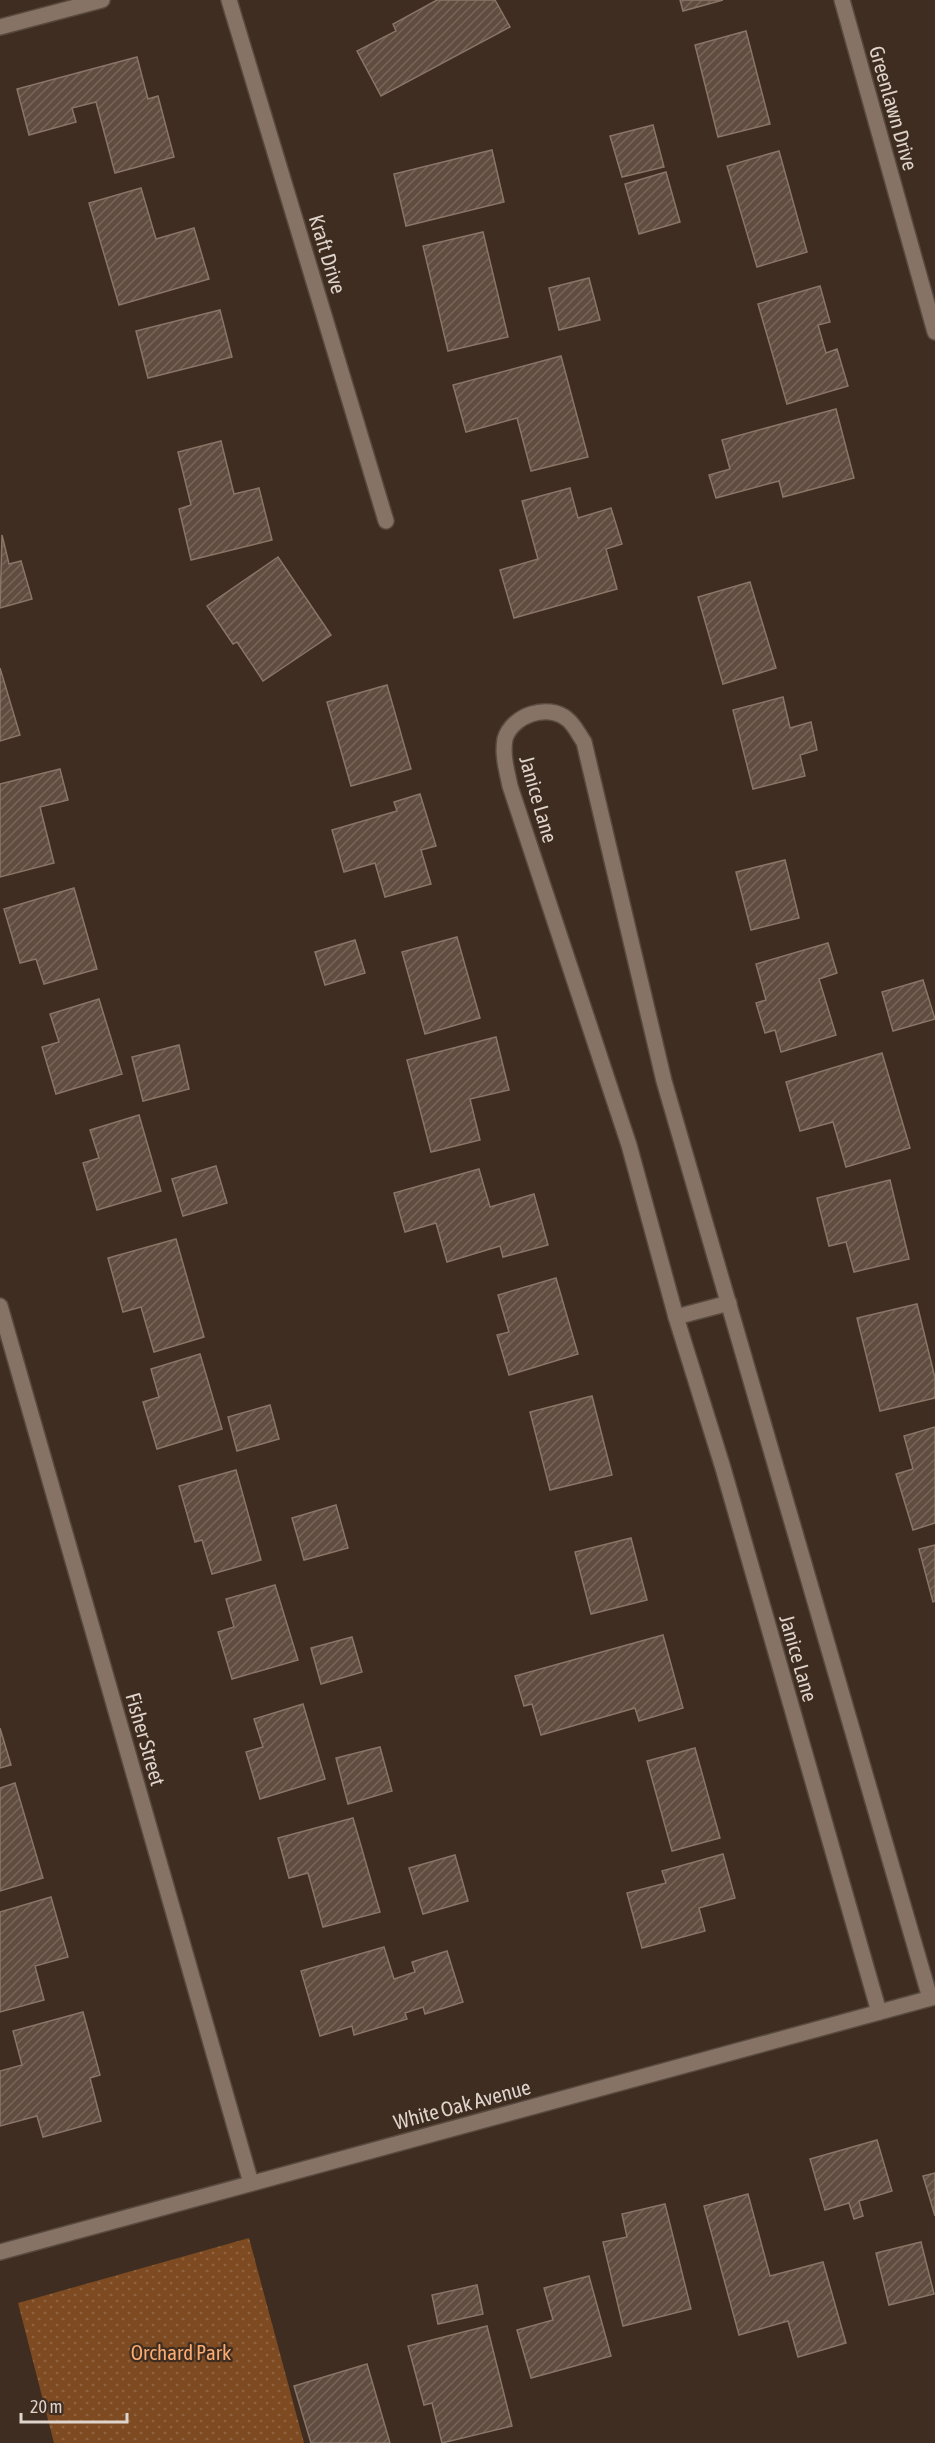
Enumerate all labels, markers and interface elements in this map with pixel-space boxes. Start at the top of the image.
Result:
street label: Greenlawn Drive [865,43,923,173]
street label: Kraft Drive [305,212,351,296]
street label: Janice Lane [515,753,563,845]
street label: Janice Lane [775,1612,823,1704]
street label: Fisher Street [121,1690,171,1788]
street label: White Oak Avenue [391,2074,533,2134]
park label: Orchard Park [131,2340,231,2364]
scale bar [21,2386,128,2424]
text: 20 m [30,2396,62,2417]

